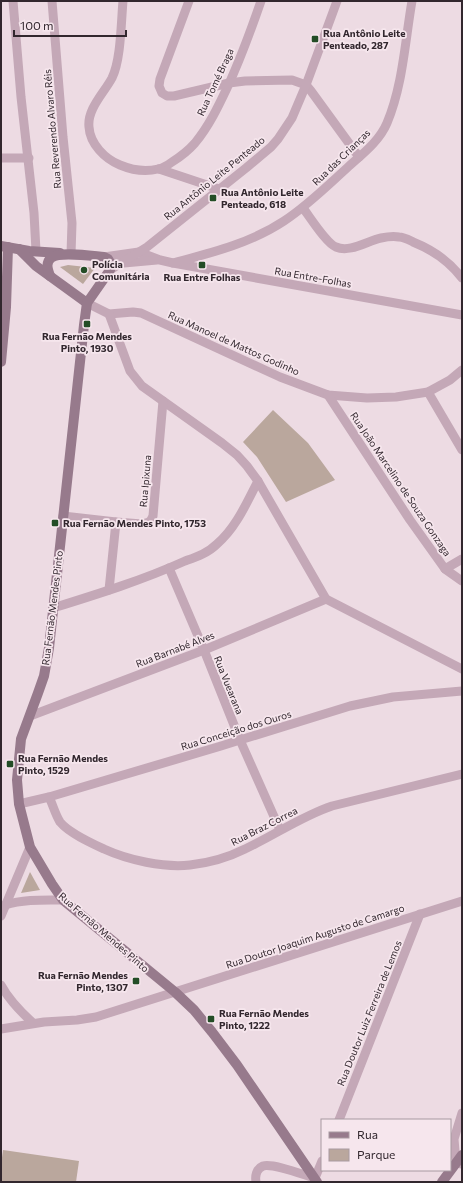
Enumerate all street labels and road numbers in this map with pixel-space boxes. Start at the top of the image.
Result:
street label: Rua Tomé Braga [194,46,236,118]
street label: Rua Reverendo Alvaro Réis [41,68,63,189]
street label: Rua das Crianças [310,126,373,188]
street label: Rua Antônio Leite Penteado [161,134,267,222]
street label: Rua Entre-Folhas [274,264,353,290]
street label: Rua Manoel de Mattos Godinho [166,308,302,378]
street label: Rua João Marcelino de Souza Gonzaga [348,410,454,558]
street label: Rua Ipixuna [137,454,153,508]
street label: Rua Fernão Mendes Pinto [39,550,65,666]
street label: Rua Barnabé Alves [134,628,216,670]
street label: Rua Vuearana [212,654,246,716]
street label: Rua Conceição dos Ouros [179,707,293,753]
street label: Rua Braz Correa [229,804,299,848]
street label: Rua Fernão Mendes Pinto [56,890,152,974]
street label: Rua Doutor Joaquim Augusto de Camargo [224,901,406,971]
street label: Rua Doutor Luiz Ferreira de Lemos [334,938,404,1087]

